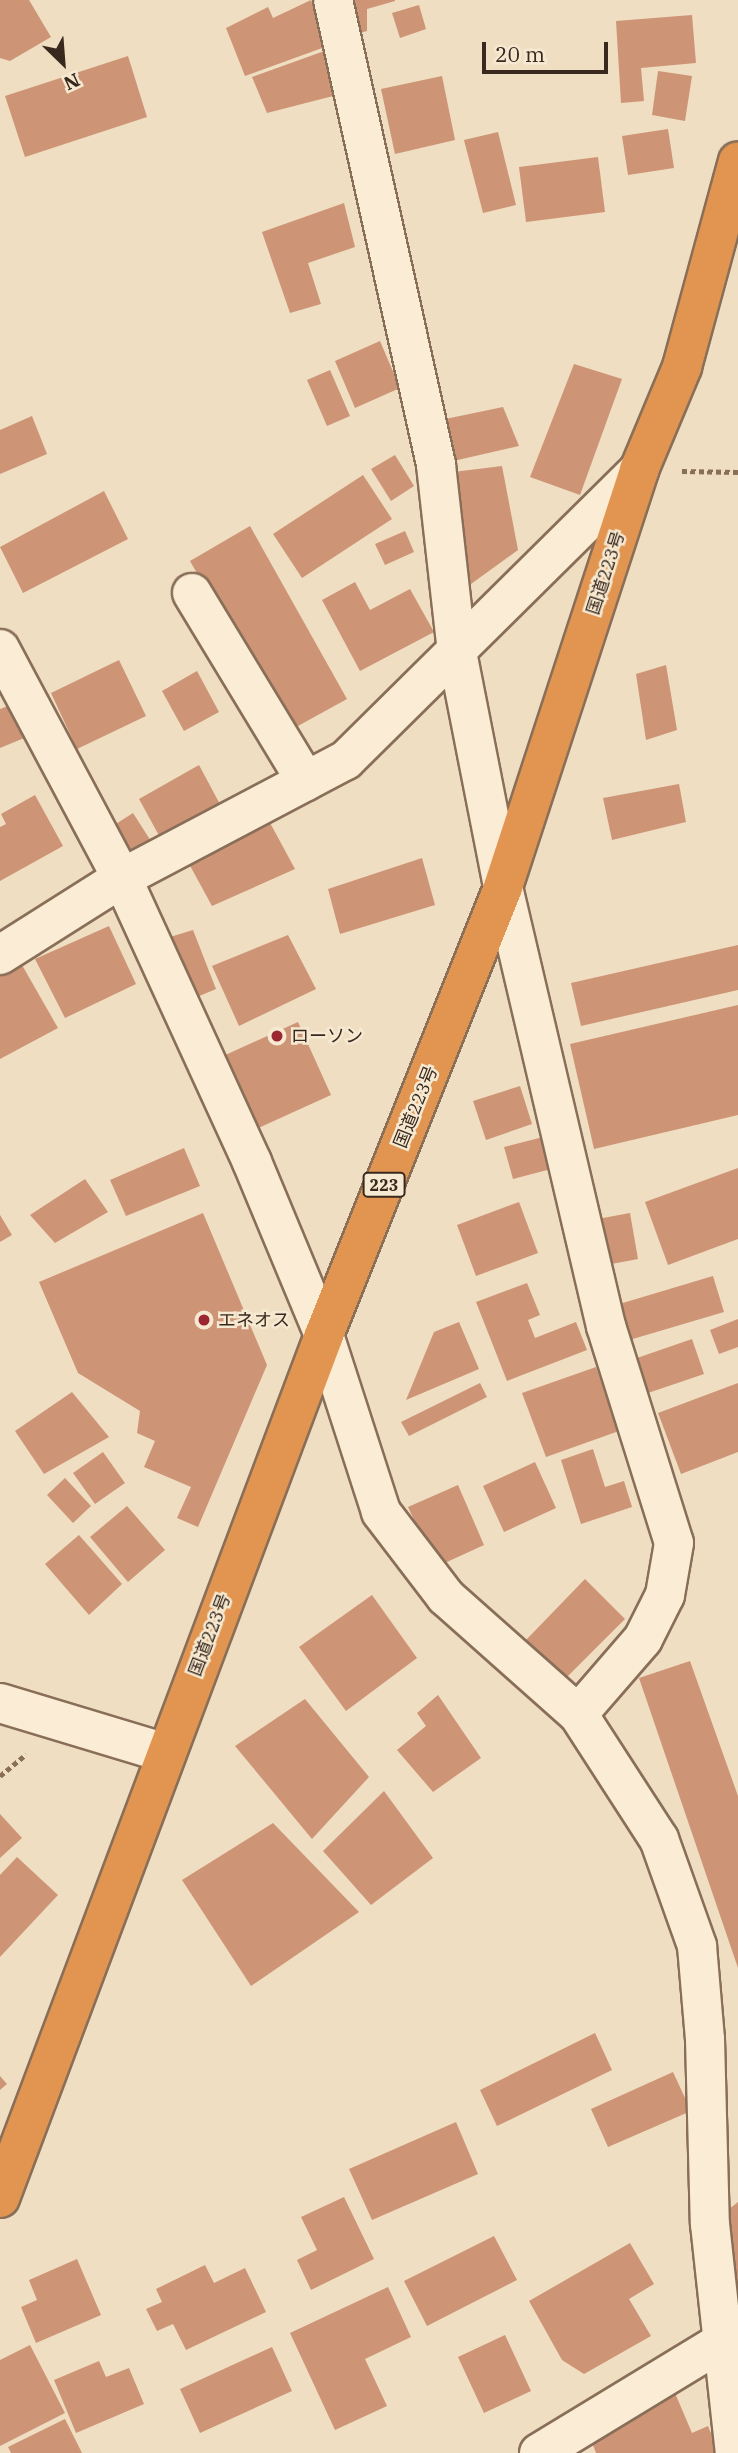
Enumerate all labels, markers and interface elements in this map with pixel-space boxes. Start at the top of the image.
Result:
north arrow [28,28,98,98]
scale bar [486,28,612,72]
text: 20 m [495,40,545,68]
text: N [60,68,84,96]
street label: 国道223号 [582,529,630,617]
place label: ローソン [291,1025,363,1047]
marker: ローソン [269,1028,285,1044]
street label: 国道223号 [390,1063,442,1151]
road number: 223 [361,1172,407,1198]
place label: エネオス [218,1309,290,1331]
marker: エネオス [196,1312,212,1328]
street label: 国道223号 [184,1591,236,1679]

